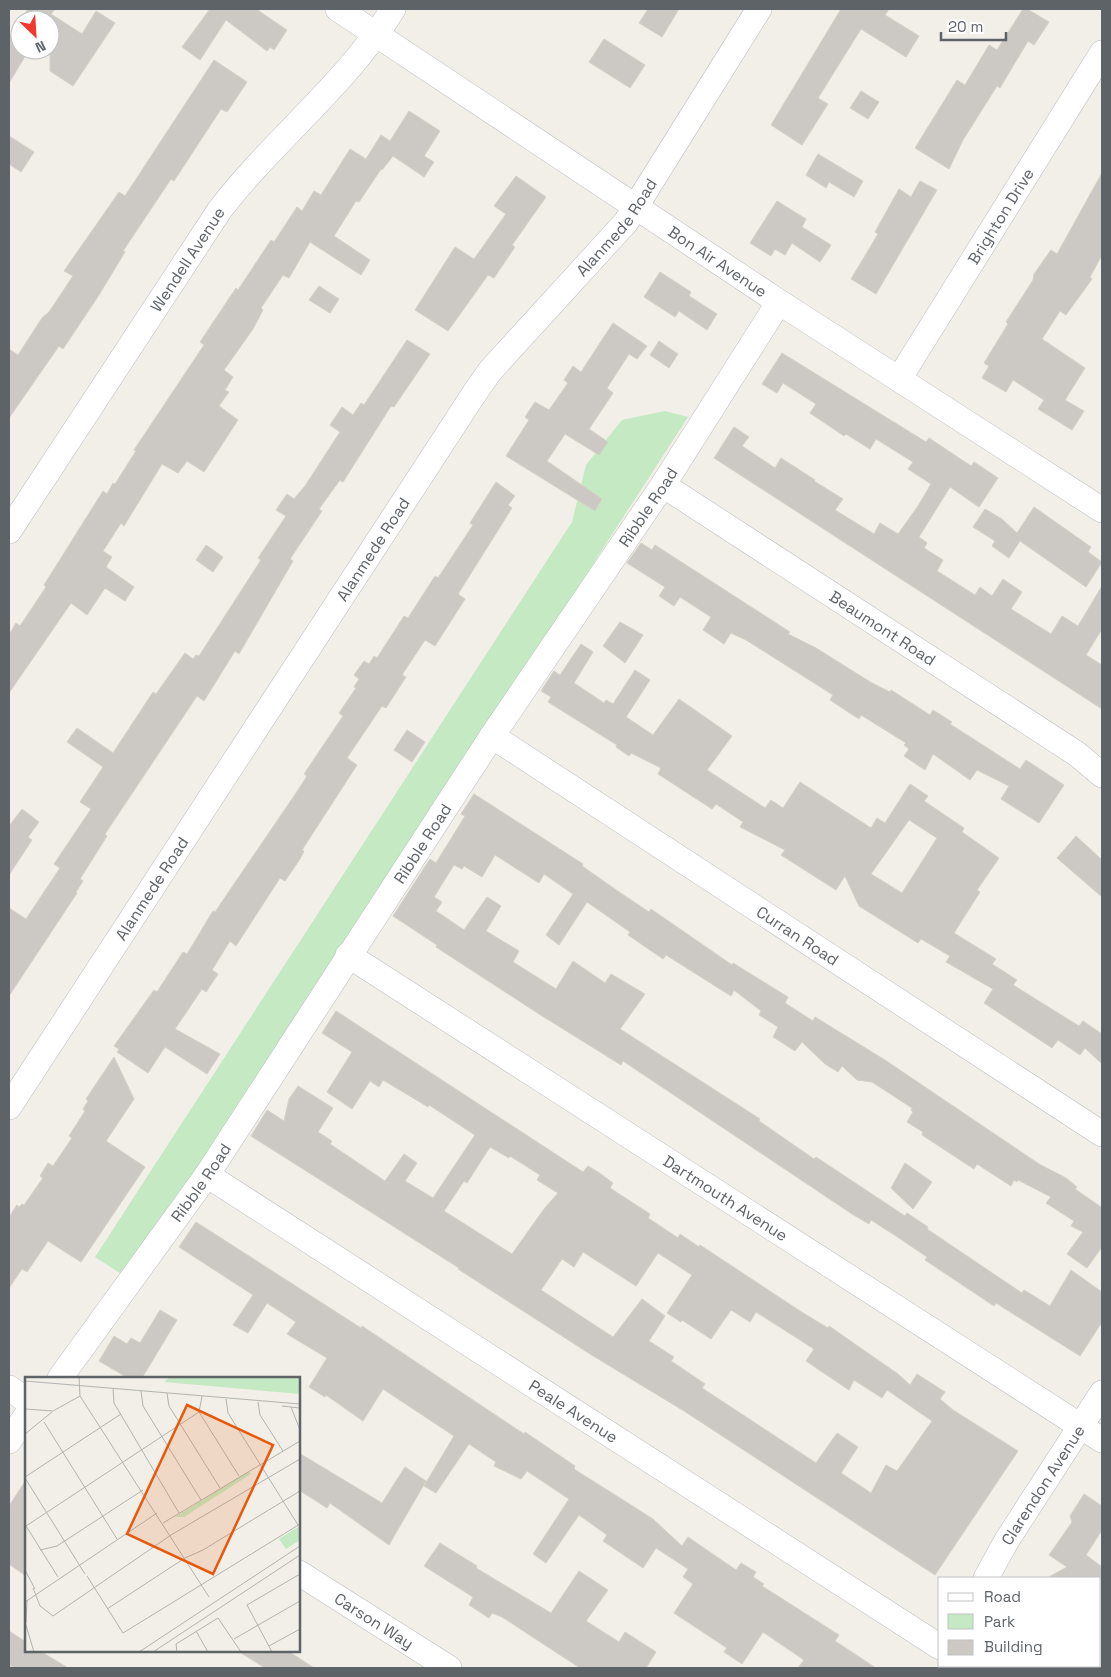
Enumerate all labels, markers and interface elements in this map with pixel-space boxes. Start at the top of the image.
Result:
north arrow [10,10,60,60]
scale bar [941,10,1006,42]
text: 20 m [948,17,983,36]
text: N [32,37,49,57]
street label: Brighton Drive [963,164,1038,268]
street label: Alanmede Road [571,174,661,281]
street label: Wendell Avenue [145,203,229,316]
street label: Bon Air Avenue [664,221,771,302]
street label: Ribble Road [614,463,682,551]
street label: Alanmede Road [331,493,414,605]
street label: Beaumont Road [825,585,940,670]
street label: Ribble Road [389,799,456,887]
street label: Alanmede Road [110,833,193,944]
street label: Curran Road [752,901,843,970]
street label: Ribble Road [166,1139,235,1226]
street label: Dartmouth Avenue [659,1150,792,1246]
street label: Peale Avenue [525,1375,622,1447]
inset map [25,1377,300,1652]
street label: Clarendon Avenue [996,1421,1089,1549]
legend [938,1577,1101,1667]
text: Road [984,1587,1021,1606]
street label: Carson Way [330,1588,418,1654]
text: Park [984,1612,1015,1631]
text: Building [984,1637,1043,1656]

